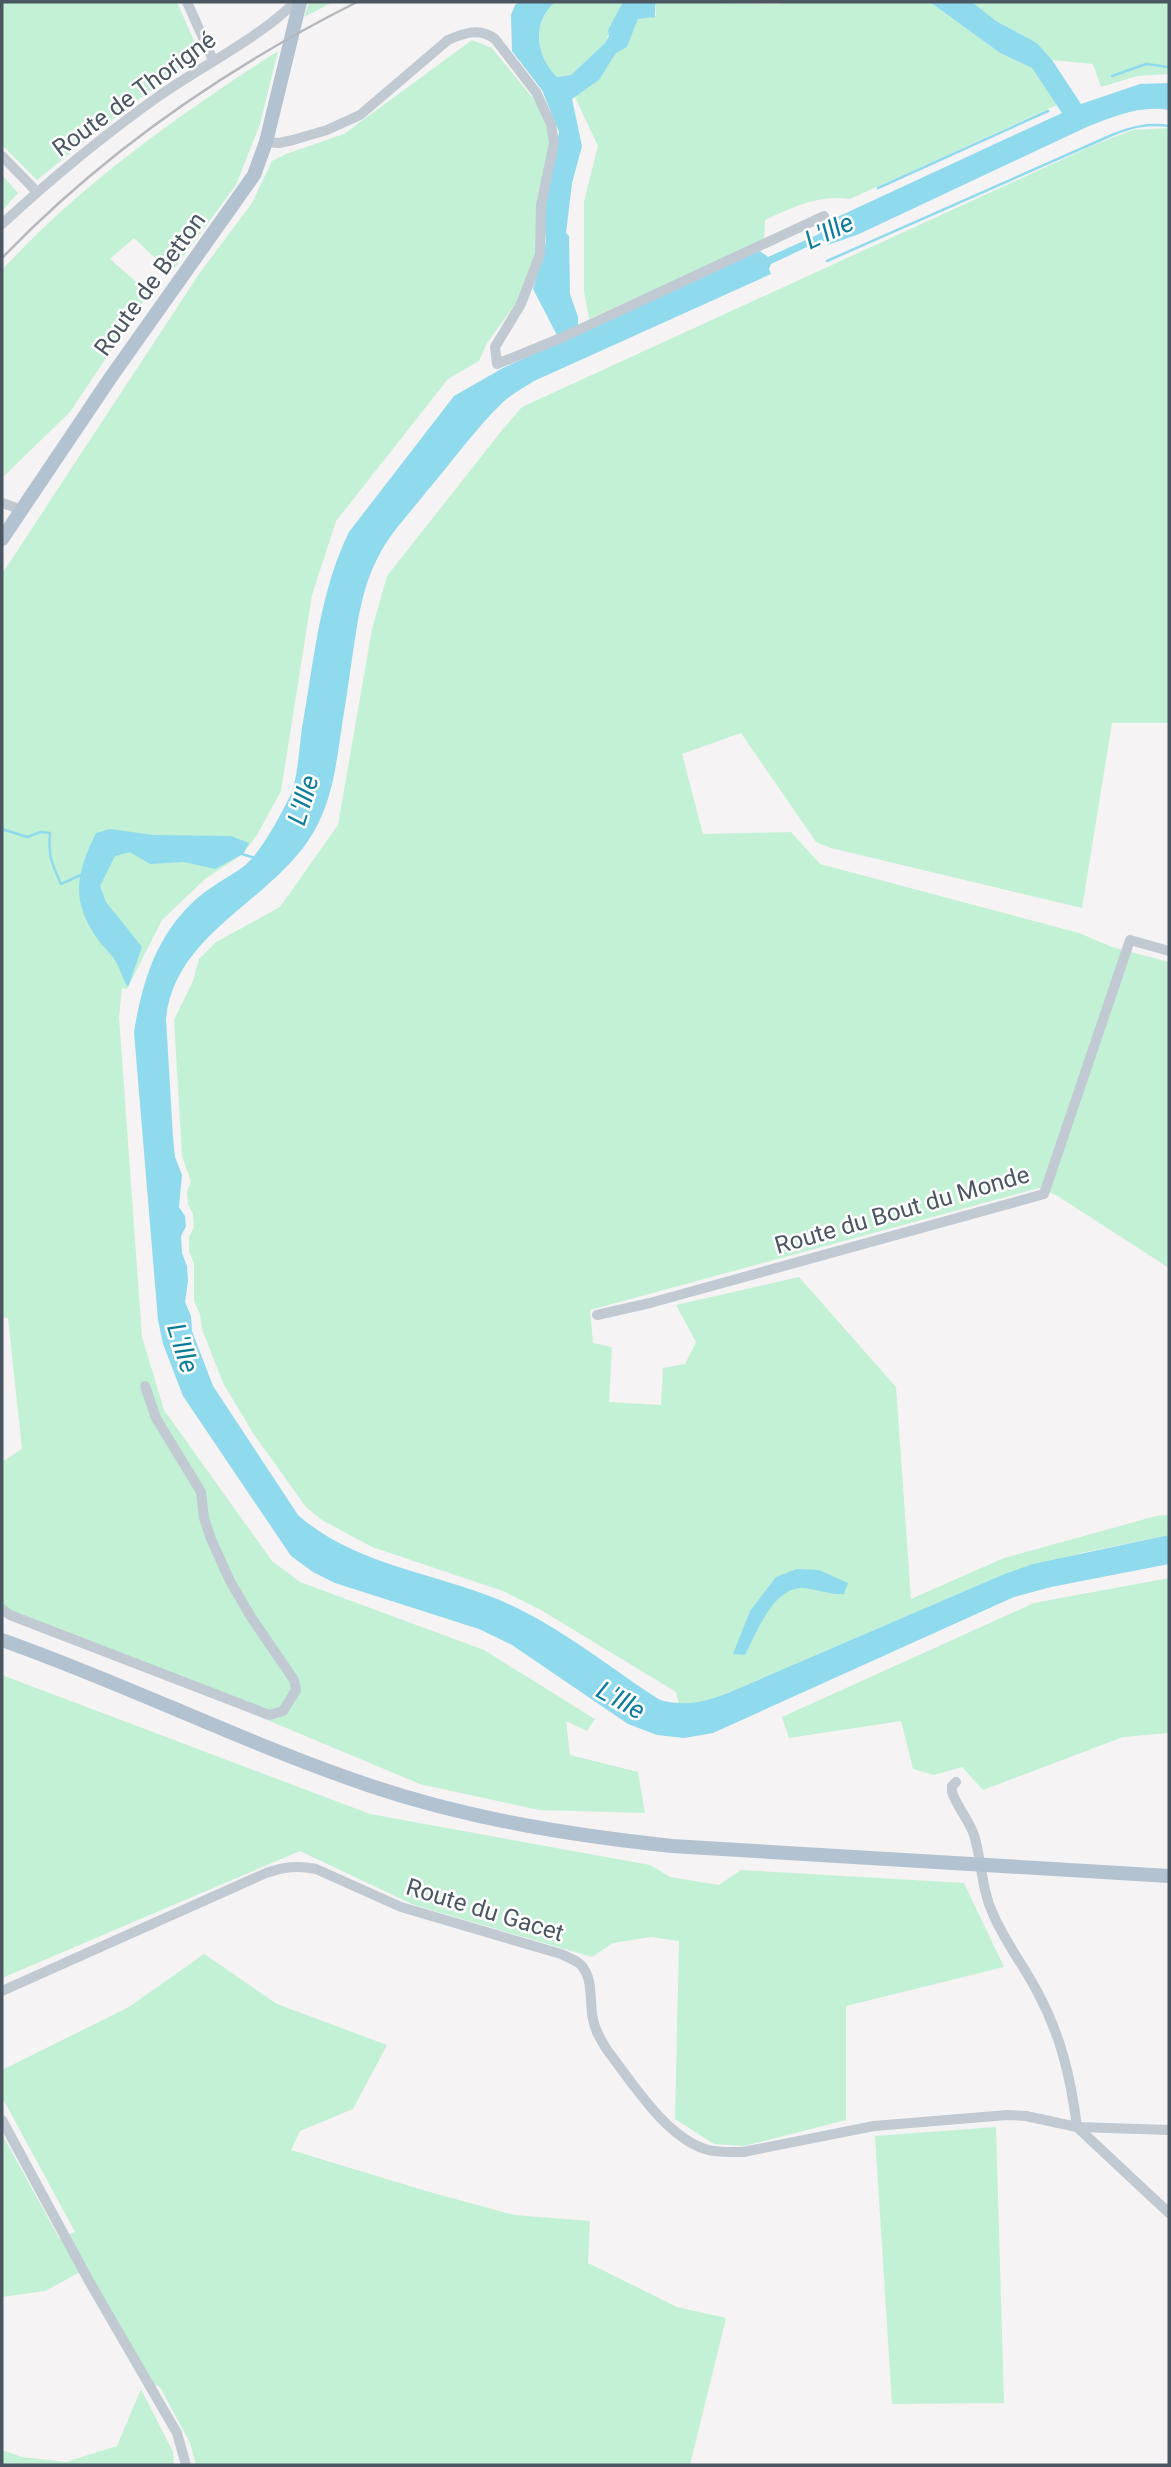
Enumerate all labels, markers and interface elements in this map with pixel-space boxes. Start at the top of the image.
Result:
street label: Route de Thorigné [47,25,221,163]
street label: Route de Betton [89,207,211,361]
water label: L'Ille [800,207,858,255]
water label: L'Ille [281,771,325,829]
street label: Route du Bout du Monde [771,1160,1033,1260]
water label: L'Ille [161,1319,205,1377]
water label: L'Ille [592,1675,650,1725]
street label: Route du Gacet [403,1873,567,1947]

